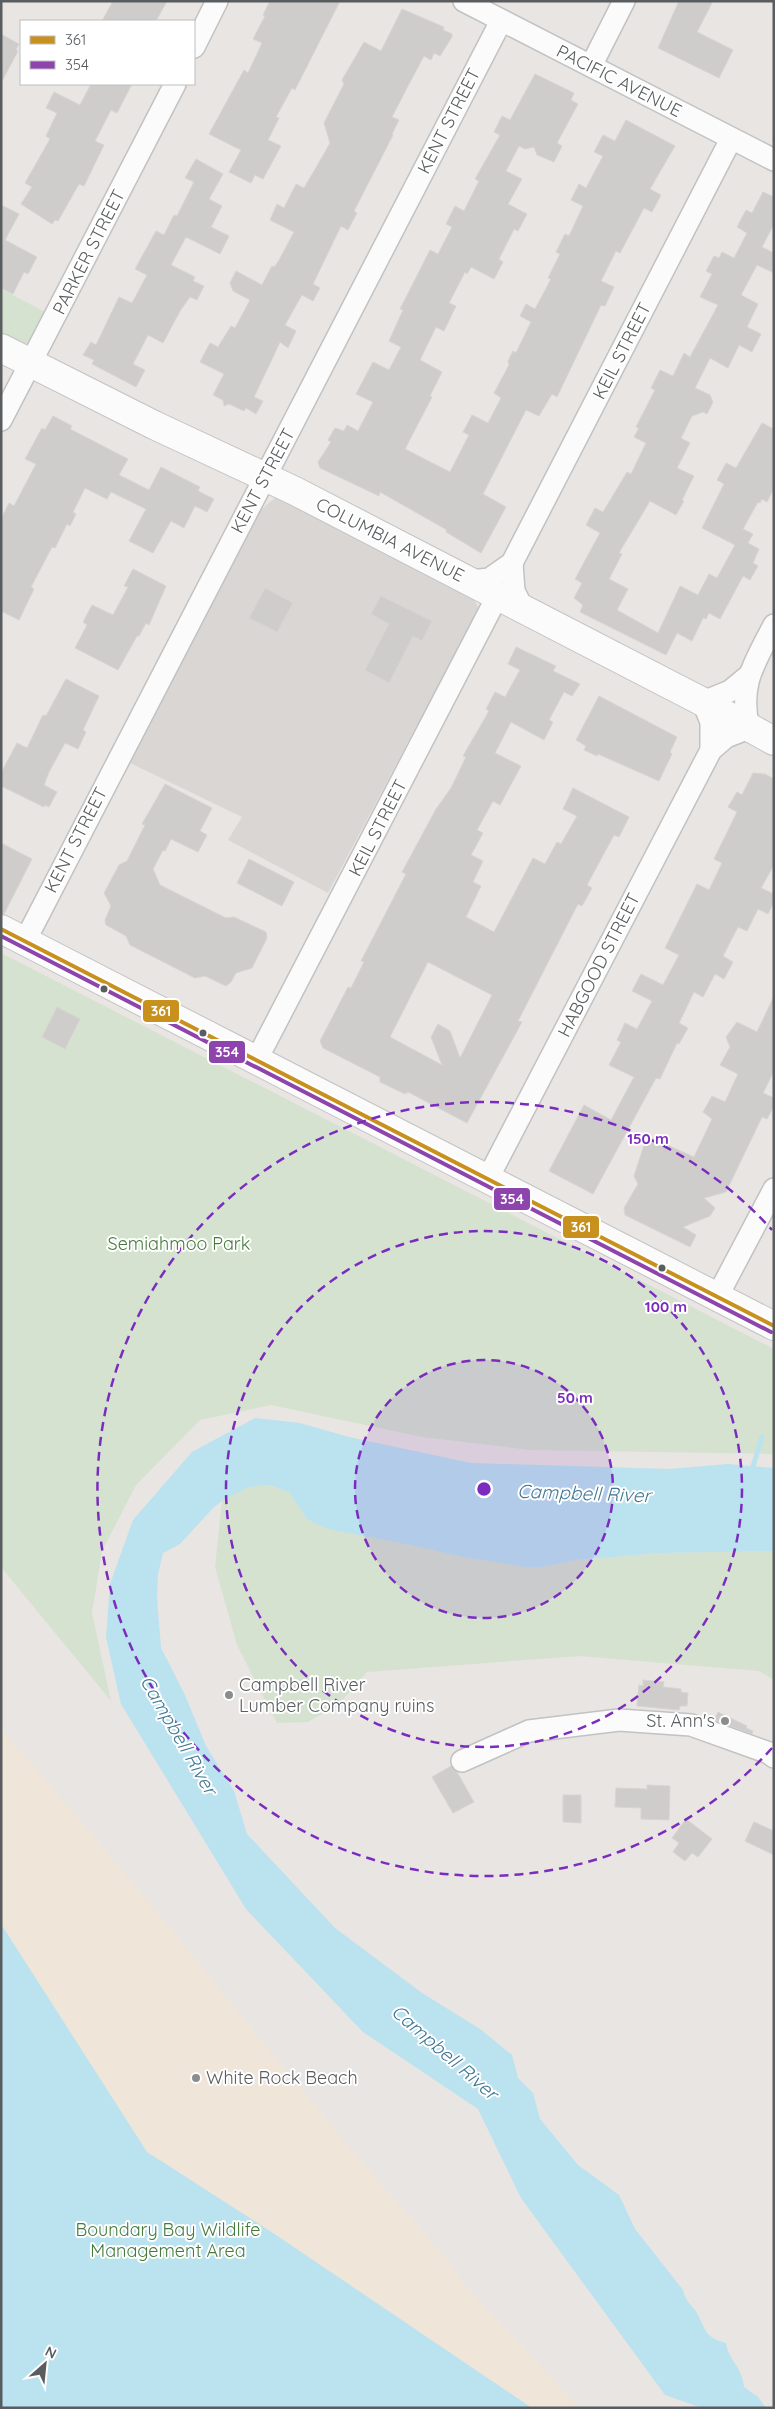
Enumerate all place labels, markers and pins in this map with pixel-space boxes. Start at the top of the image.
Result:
unlabelled marker [99,984,109,994]
unlabelled marker [198,1028,208,1038]
unlabelled marker [657,1263,667,1273]
centre of rings [475,1480,493,1498]
place label: Campbell River Lumber Company ruins [239,1673,434,1717]
marker: Campbell River Lumber Company ruins [223,1689,235,1701]
place label: St. Ann's [646,1709,715,1732]
marker: St. Ann's [719,1715,731,1727]
place label: White Rock Beach [206,2066,358,2089]
marker: White Rock Beach [190,2072,202,2084]

